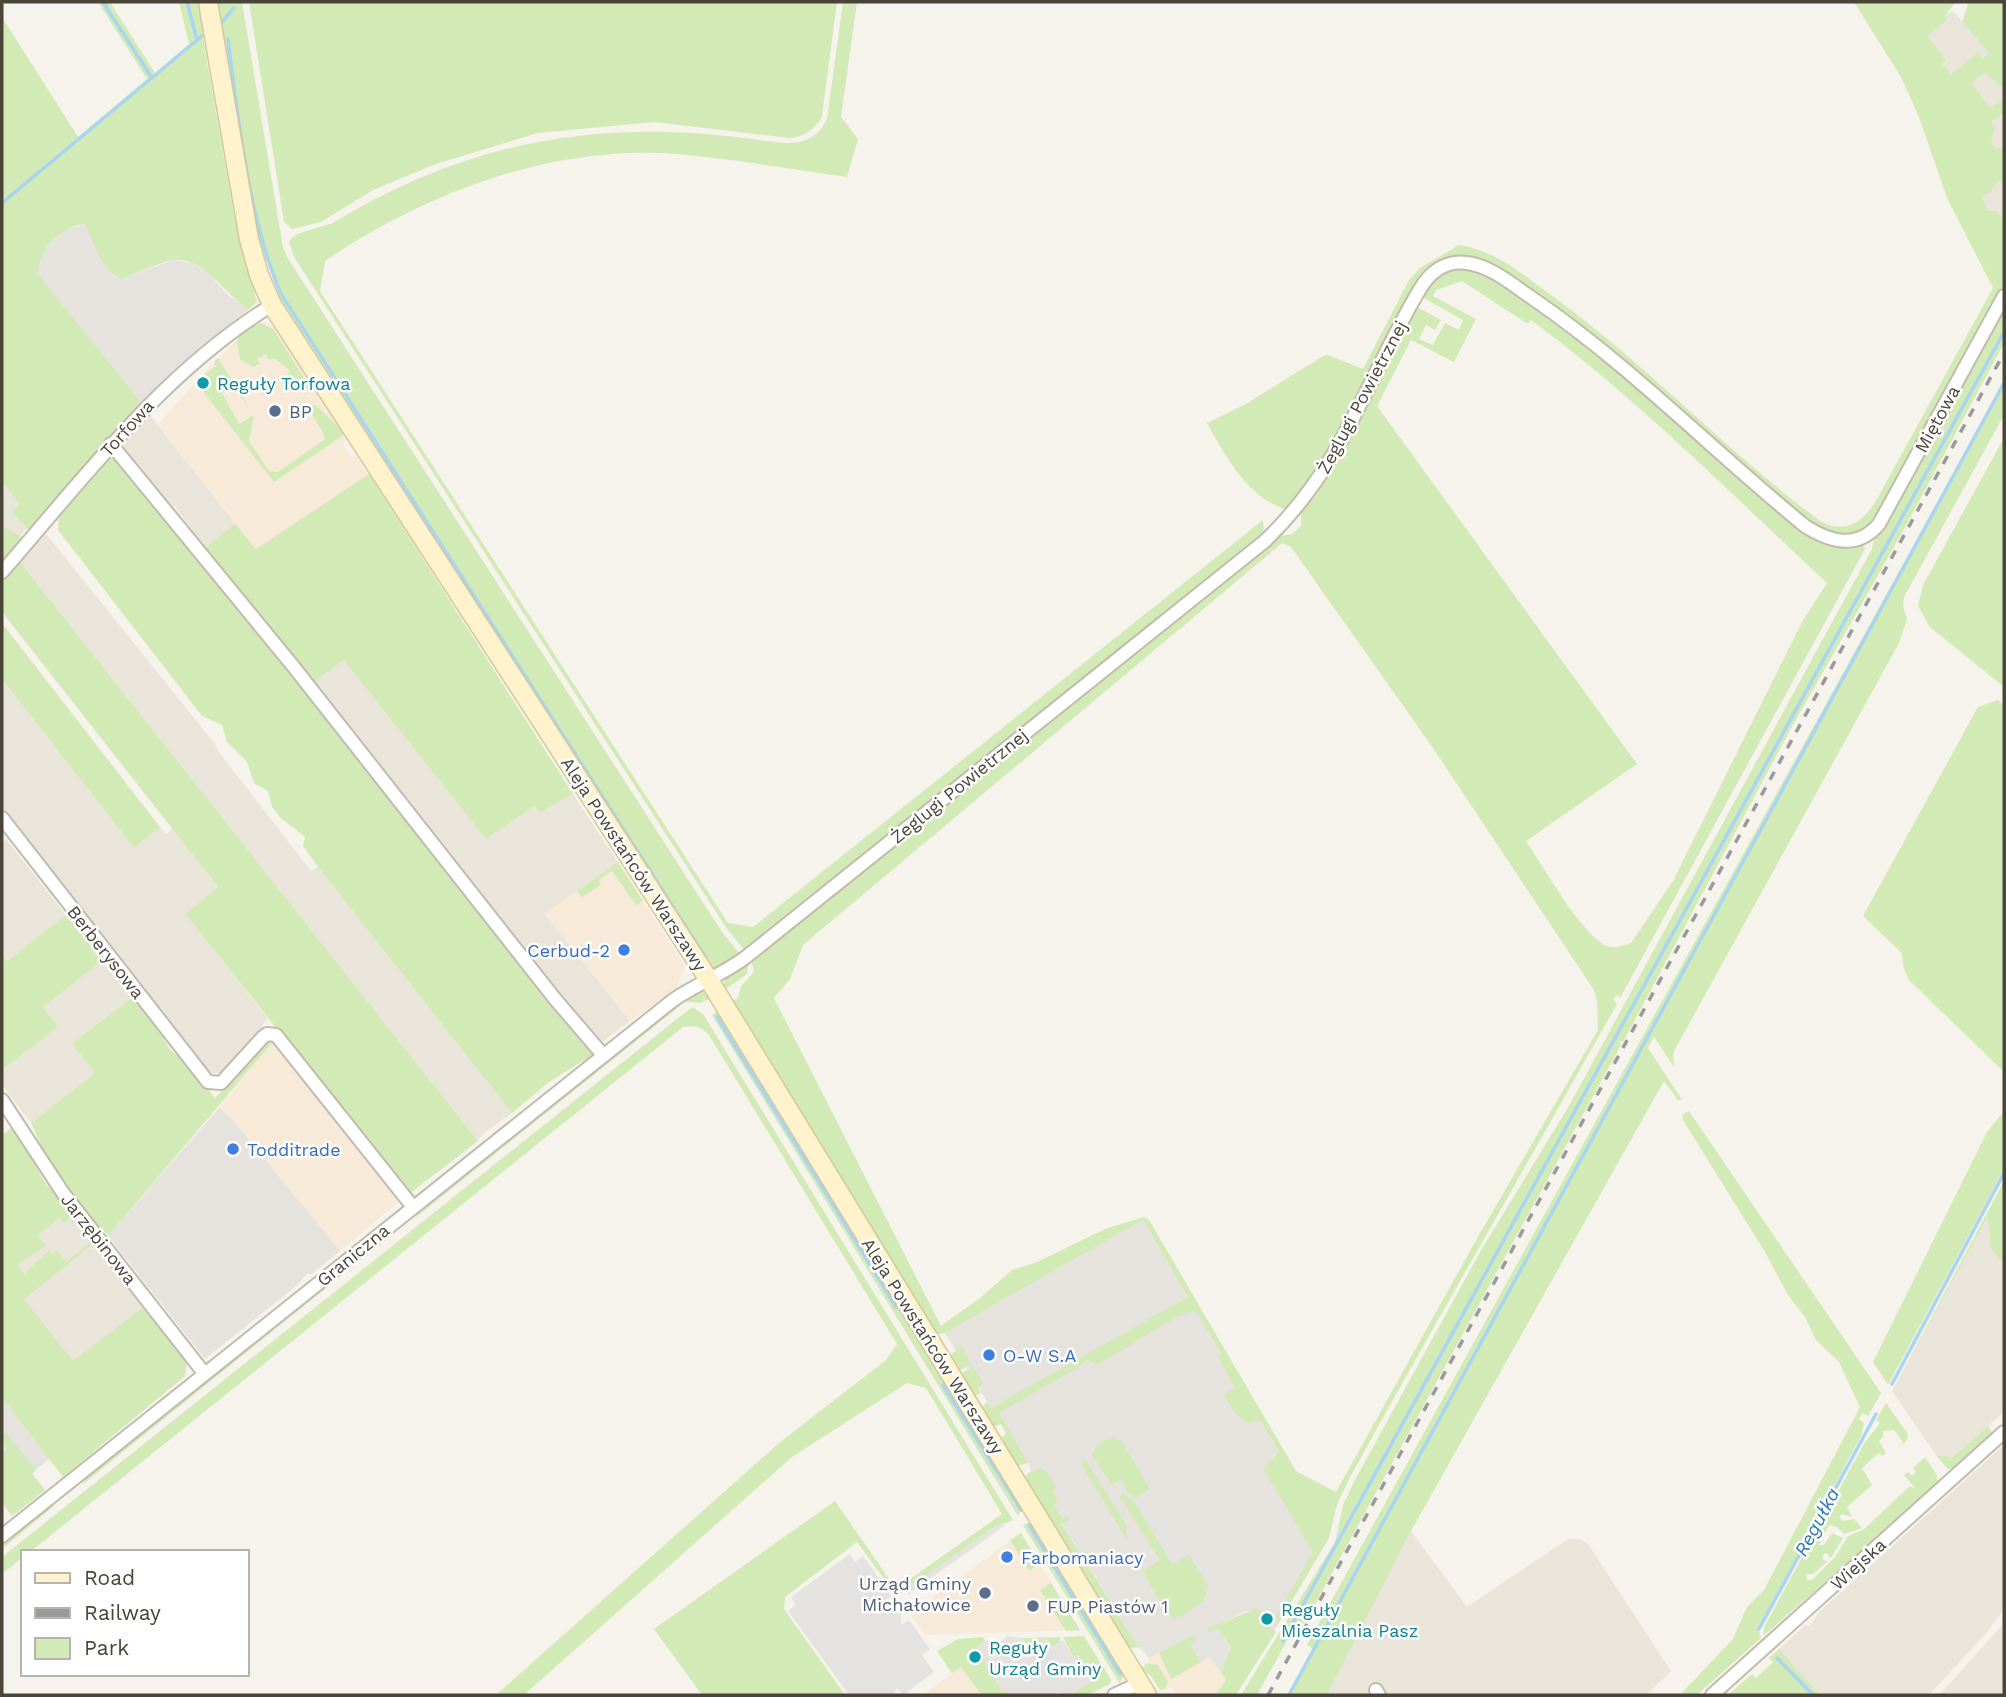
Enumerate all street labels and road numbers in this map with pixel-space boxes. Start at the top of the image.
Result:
street label: Żeglugi Powietrznej [1313,317,1411,477]
street label: Miętowa [1910,382,1964,456]
street label: Torfowa [96,395,158,461]
street label: Żeglugi Powietrznej [886,724,1032,848]
street label: Aleja Powstańców Warszawy [557,753,712,976]
street label: Berberysowa [63,901,149,1003]
street label: Jarzębinowa [57,1189,141,1289]
street label: Graniczna [312,1219,394,1291]
street label: Aleja Powstańców Warszawy [858,1234,1009,1459]
street label: Wiejska [1826,1534,1890,1594]

